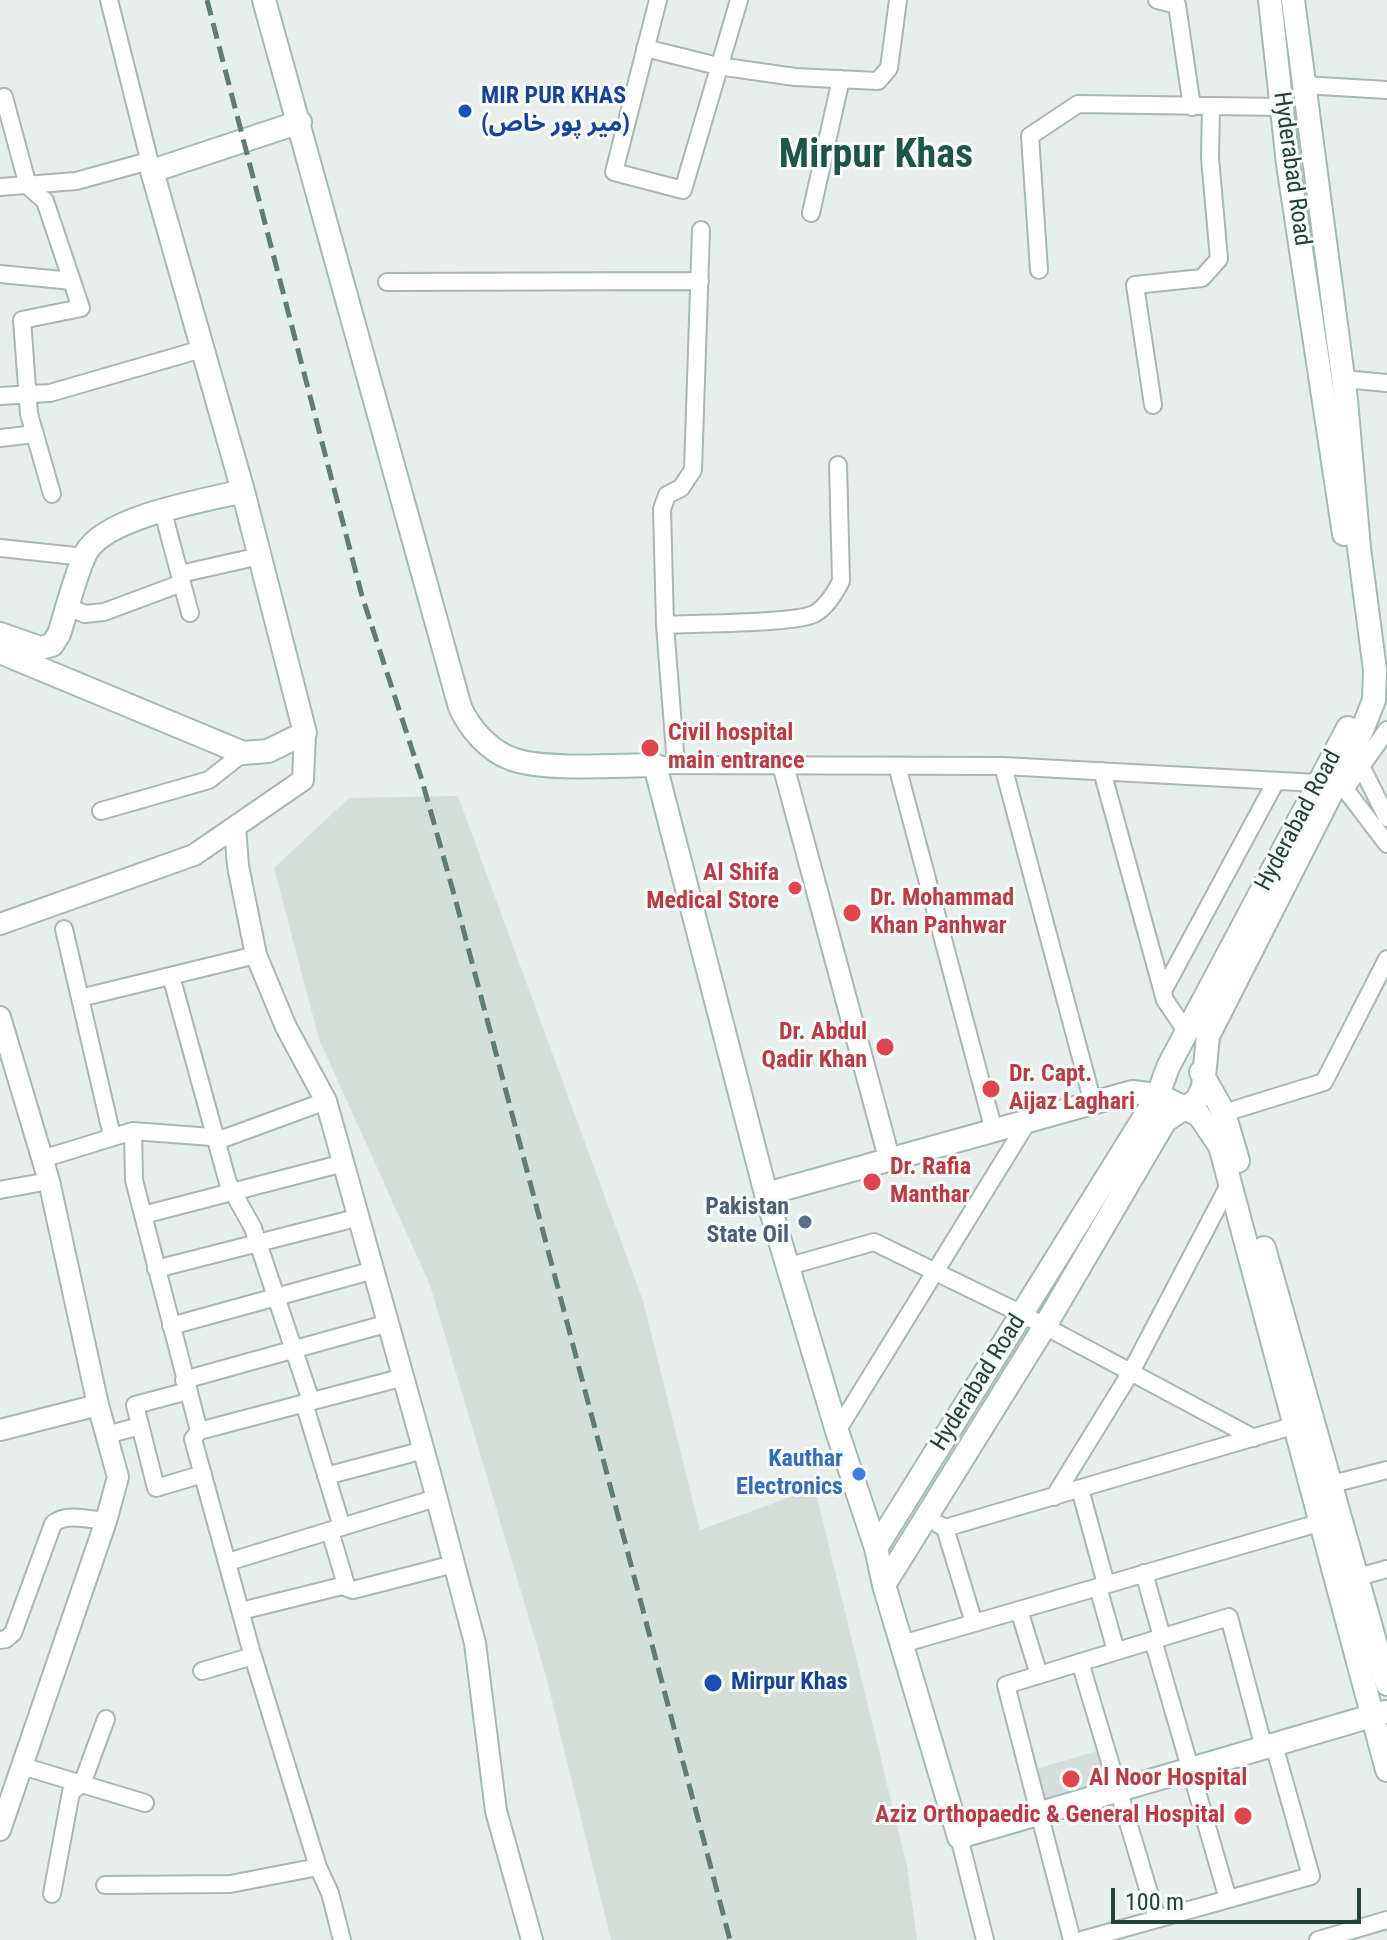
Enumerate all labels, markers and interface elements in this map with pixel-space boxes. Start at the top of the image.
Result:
place label: MIR PUR KHAS (میر پور خاص) [481,83,630,139]
street label: Hyderabad Road [1266,90,1316,248]
marker: MIR PUR KHAS (میر پور خاص) [456,102,474,120]
district label: Mirpur Khas [779,133,973,181]
place label: Civil hospital main entrance [668,720,804,776]
marker: Civil hospital main entrance [639,737,661,759]
street label: Hyderabad Road [1250,746,1348,896]
place label: Al Shifa Medical Store [646,860,779,916]
marker: Al Shifa Medical Store [786,879,804,897]
place label: Dr. Mohammad Khan Panhwar [870,885,1014,941]
marker: Dr. Mohammad Khan Panhwar [841,902,863,924]
place label: Dr. Abdul Qadir Khan [762,1019,867,1075]
marker: Dr. Abdul Qadir Khan [874,1036,896,1058]
place label: Dr. Capt. Aijaz Laghari [1009,1061,1135,1117]
marker: Dr. Capt. Aijaz Laghari [980,1078,1002,1100]
place label: Dr. Rafia Manthar [890,1154,971,1210]
marker: Dr. Rafia Manthar [861,1171,883,1193]
place label: Pakistan State Oil [705,1194,789,1250]
marker: Pakistan State Oil [796,1213,814,1231]
street label: Hyderabad Road [926,1310,1032,1456]
place label: Kauthar Electronics [736,1446,843,1502]
marker: Kauthar Electronics [850,1465,868,1483]
place label: Mirpur Khas [731,1669,848,1697]
marker: Mirpur Khas [702,1672,724,1694]
place label: Al Noor Hospital [1089,1765,1247,1793]
marker: Al Noor Hospital [1060,1768,1082,1790]
place label: Aziz Orthopaedic & General Hospital [875,1802,1225,1830]
marker: Aziz Orthopaedic & General Hospital [1232,1805,1254,1827]
scale bar [1115,1872,1365,1922]
text: 100 m [1125,1888,1184,1916]

